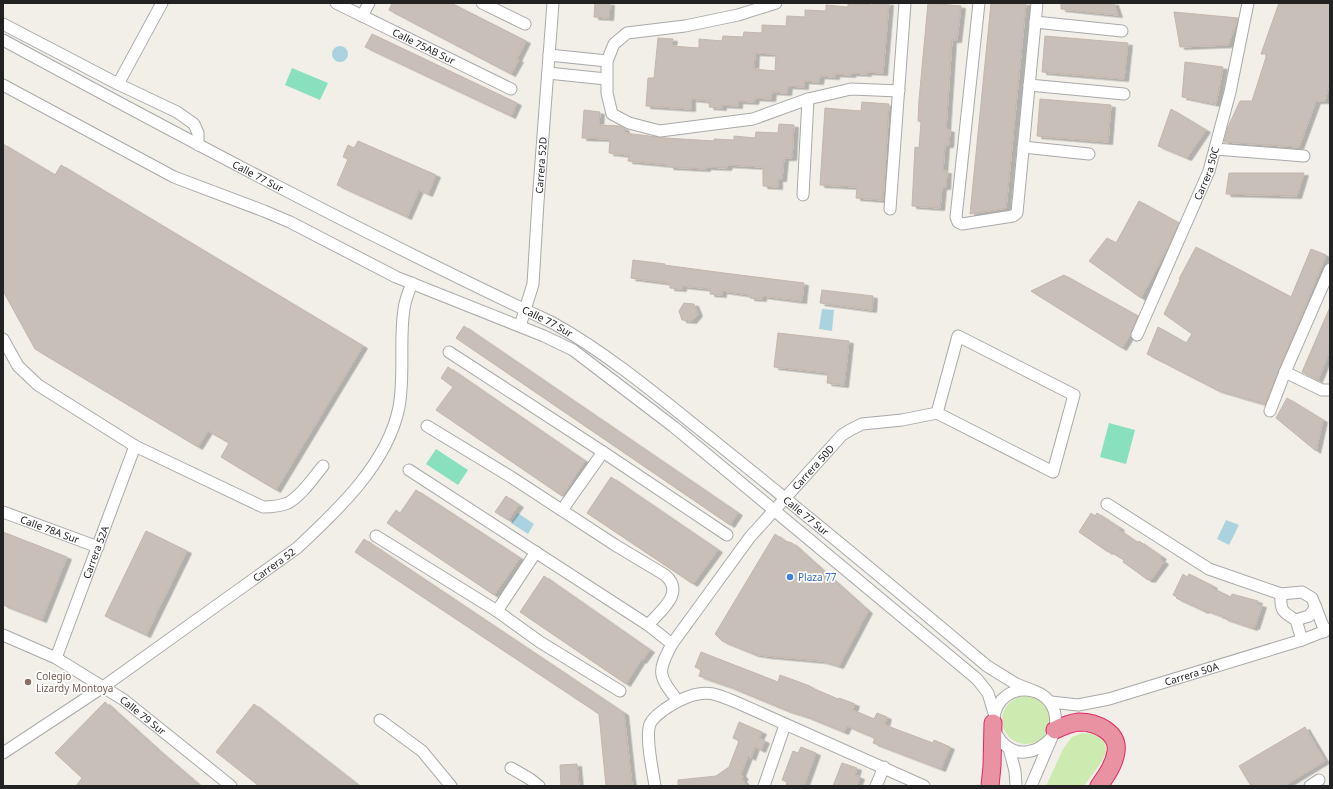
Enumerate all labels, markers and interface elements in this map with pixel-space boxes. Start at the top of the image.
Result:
street label: Calle 75AB Sur [390,25,458,68]
street label: Carrera 52D [532,136,550,194]
street label: Carrera 50C [1190,145,1222,202]
street label: Calle 77 Sur [230,157,286,195]
street label: Calle 77 Sur [520,302,576,340]
street label: Carrera 50D [789,441,837,493]
street label: Calle 77 Sur [780,493,832,538]
street label: Calle 78A Sur [19,512,81,547]
street label: Carrera 52A [79,523,112,581]
street label: Carrera 52 [250,544,298,585]
place label: Plaza 77 [798,570,837,584]
marker: Plaza 77 [785,572,795,582]
street label: Carrera 50A [1163,659,1221,689]
place label: Colegio Lizardy Montoya [36,669,113,695]
marker: Colegio Lizardy Montoya [23,677,33,687]
street label: Calle 79 Sur [117,692,169,738]

